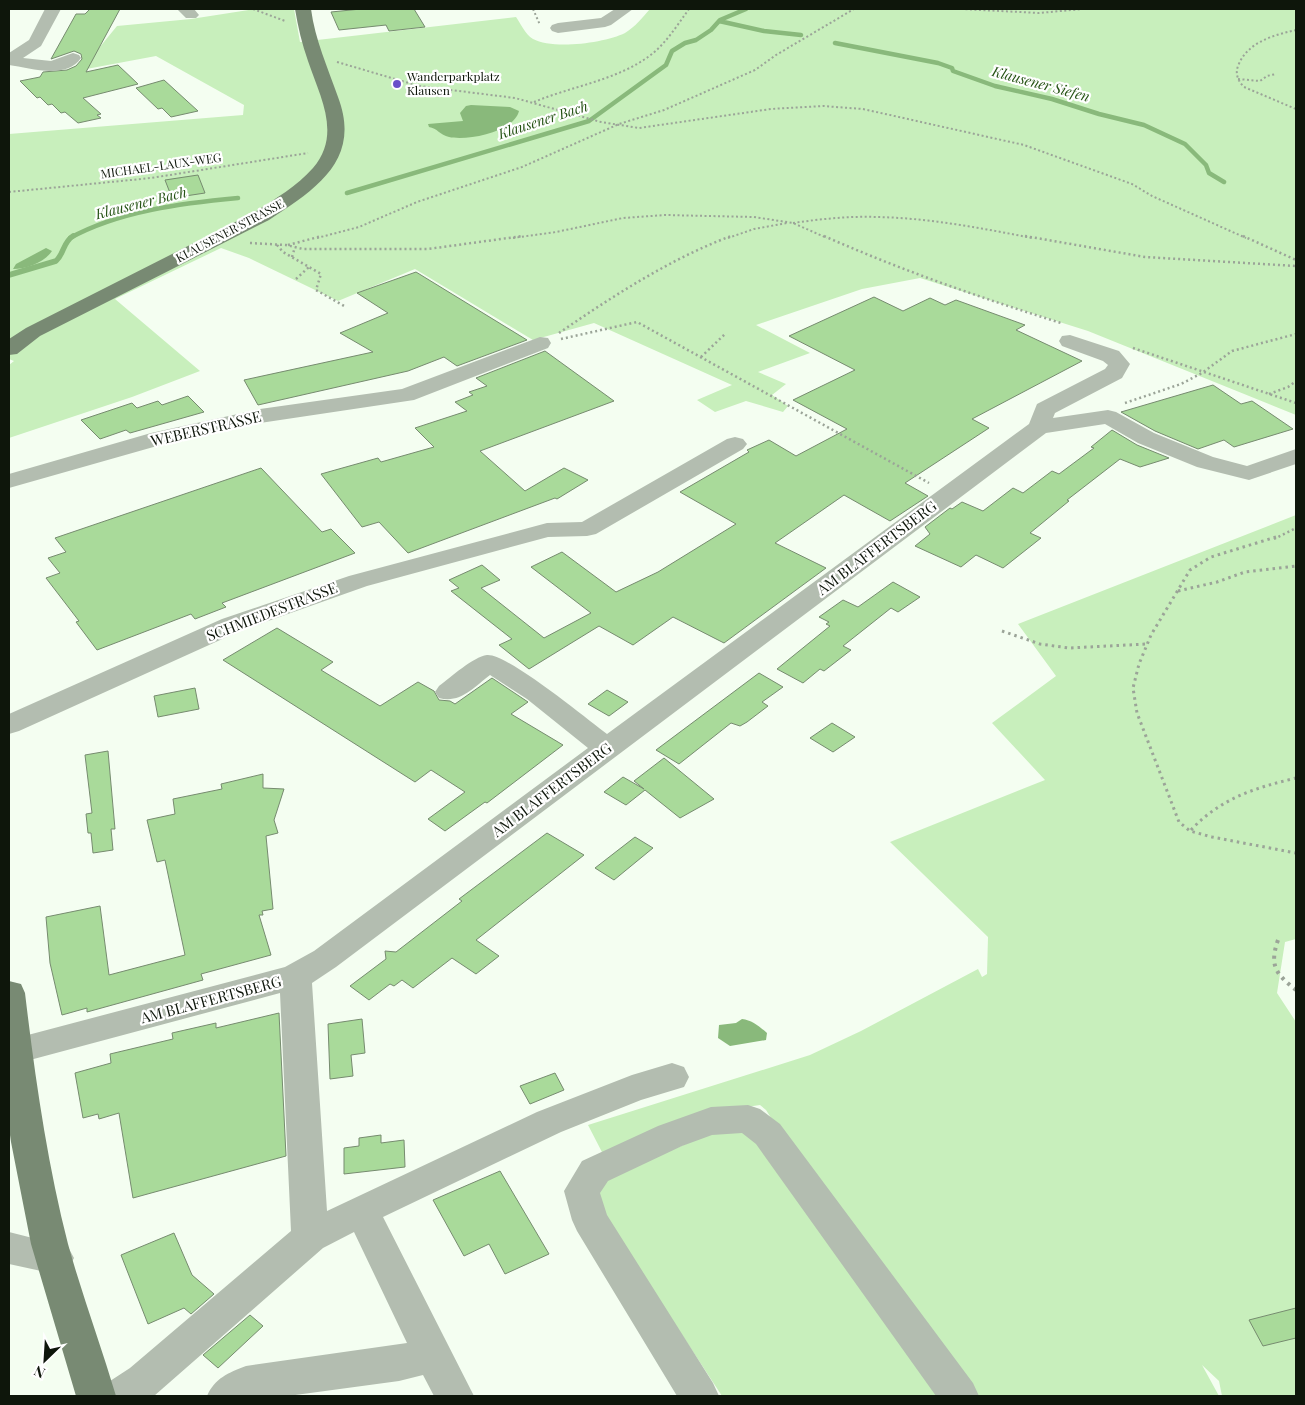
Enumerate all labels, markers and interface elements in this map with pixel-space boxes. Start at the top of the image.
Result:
water label: Klausener Siefen [989,61,1092,106]
place label: Wanderparkplatz Klausen [406,68,500,98]
marker: Wanderparkplatz Klausen [391,78,403,90]
water label: Klausener Bach [495,96,590,143]
street label: MICHAEL-LAUX-WEG [99,149,223,181]
water label: Klausener Bach [92,182,188,223]
street label: KLAUSENER STRASSE [173,195,286,265]
street label: WEBERSTRASSE [148,406,263,451]
street label: AM BLAFFERTSBERG [812,495,941,599]
street label: SCHMIEDESTRASSE [203,577,340,645]
street label: AM BLAFFERTSBERG [487,737,616,841]
street label: AM BLAFFERTSBERG [137,970,284,1028]
north arrow [20,1335,70,1385]
text: N [31,1361,48,1383]

